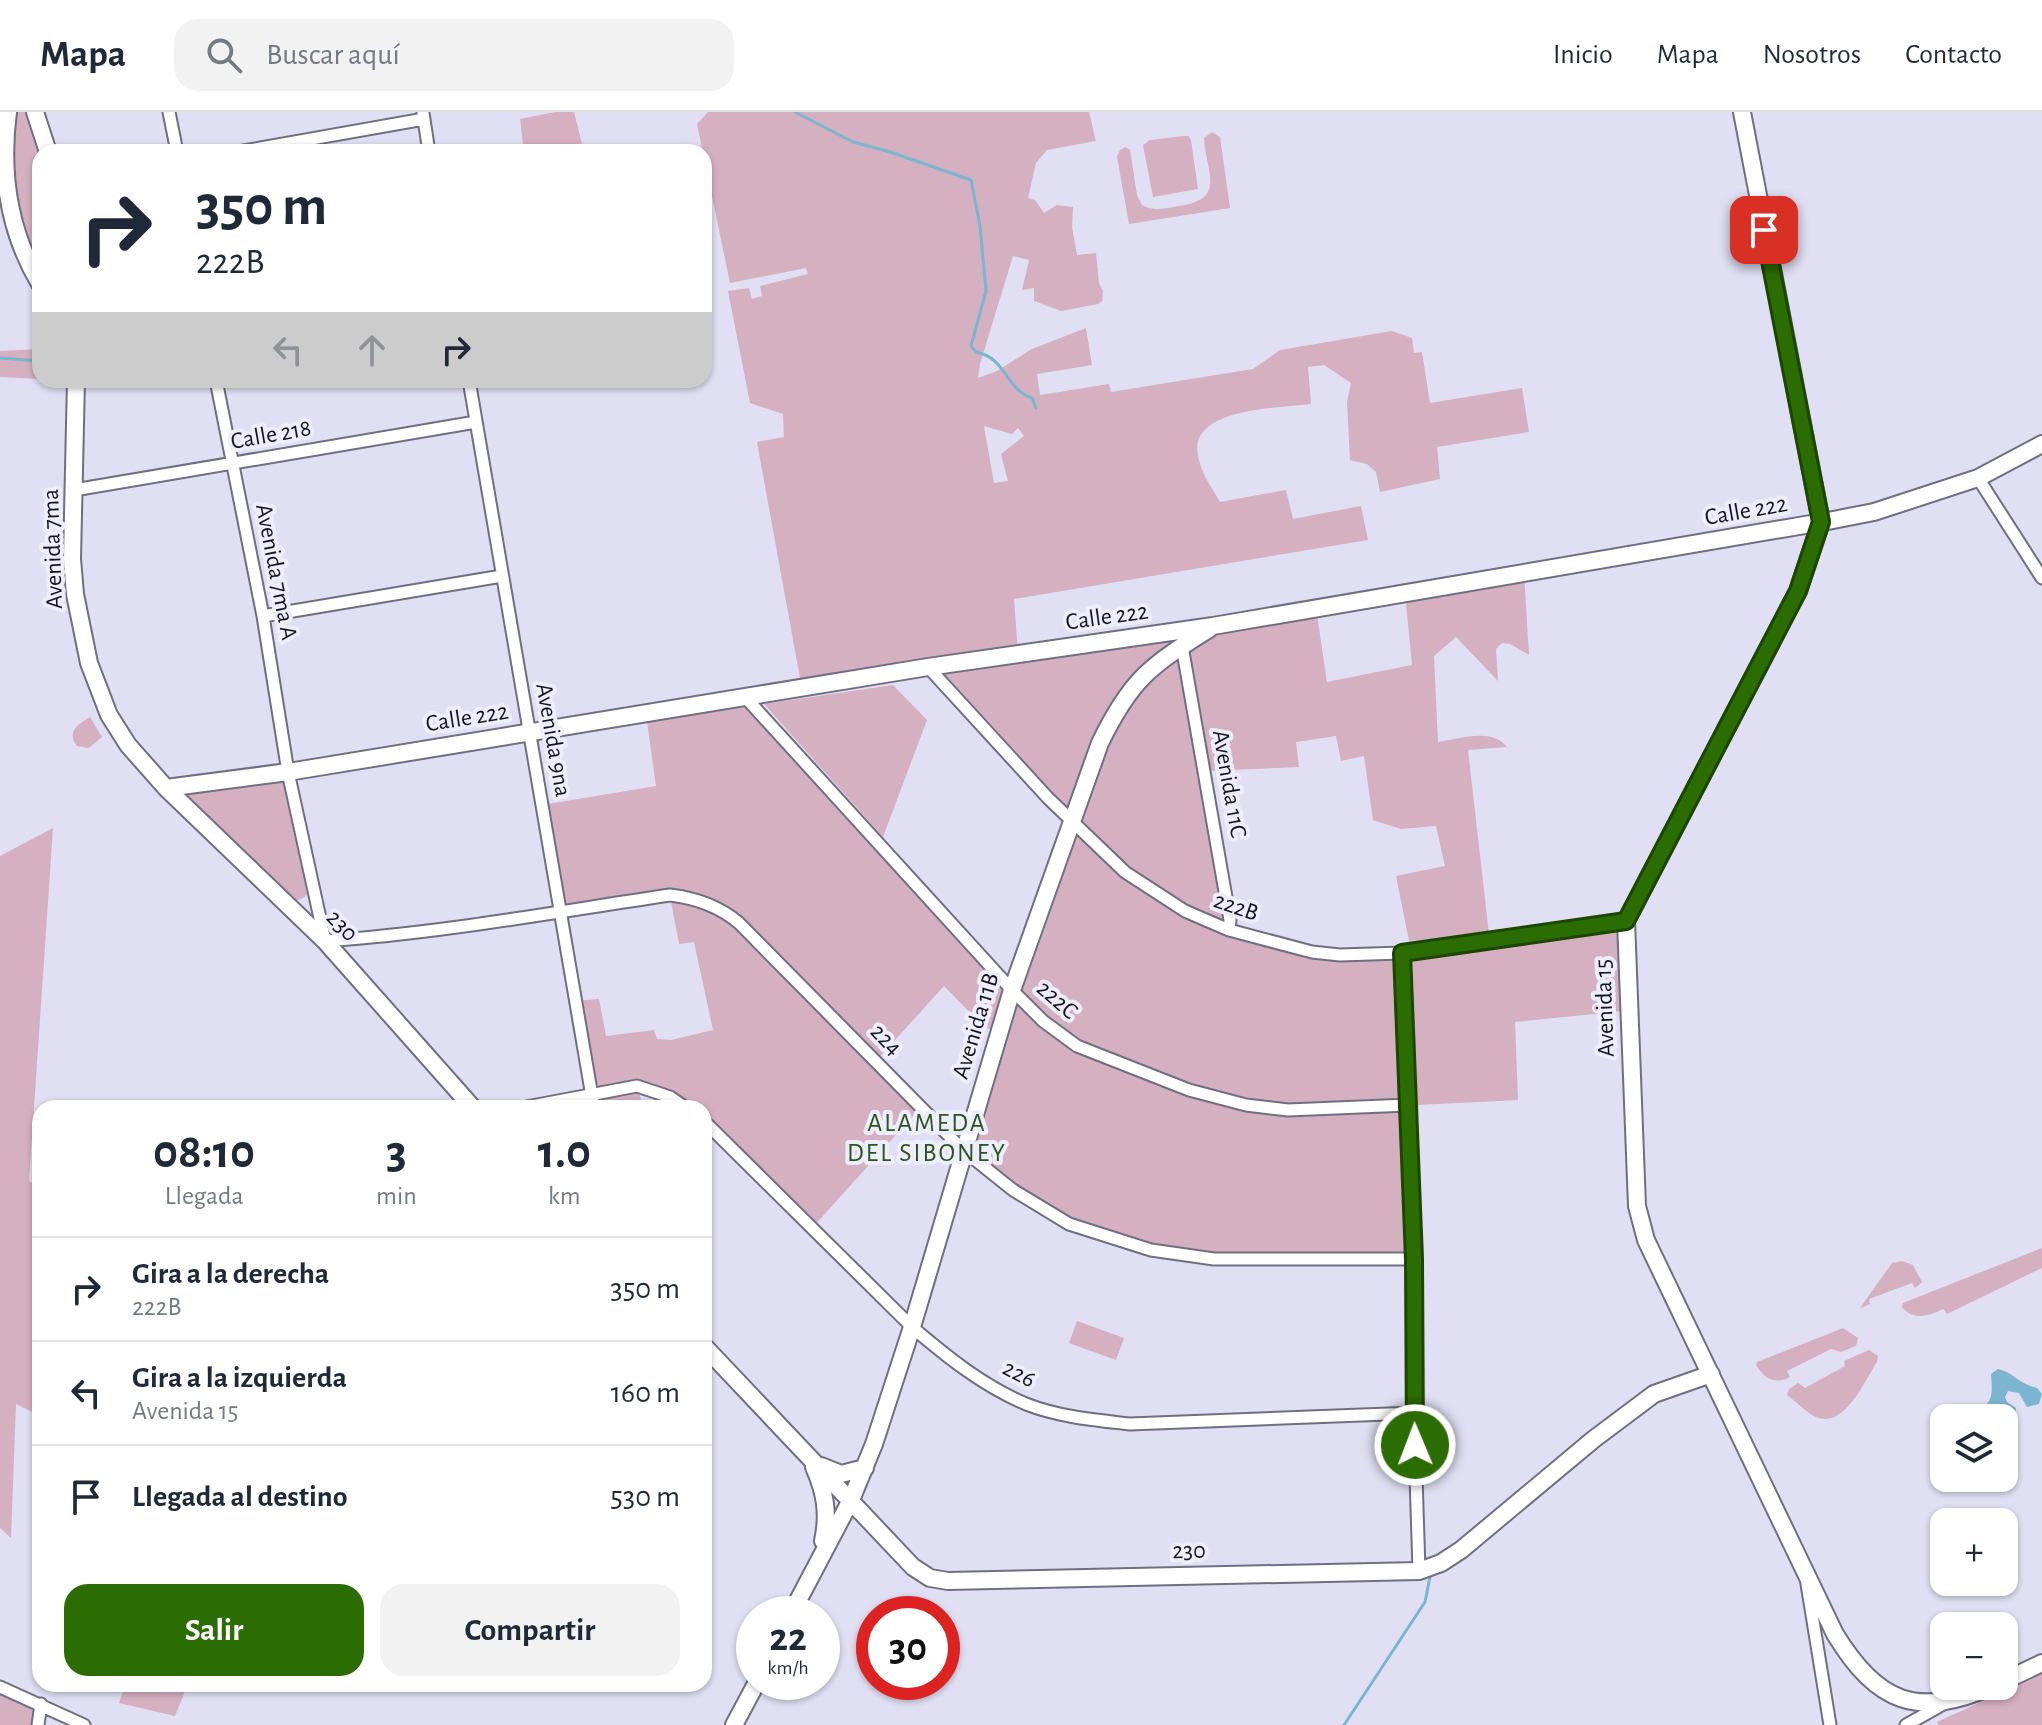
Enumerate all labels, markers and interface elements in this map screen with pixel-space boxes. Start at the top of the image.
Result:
search box [174,19,734,91]
icon: search [202,33,246,77]
text: Mapa [40,36,126,74]
text: Buscar aquí [266,40,400,70]
text: Inicio [1553,41,1613,69]
text: Mapa [1657,41,1719,69]
text: Nosotros [1763,41,1861,69]
text: Contacto [1905,41,2002,69]
icon: right [64,176,168,280]
text: 350 m [196,179,327,235]
pin [1730,196,1798,264]
icon: arrive [1742,208,1786,252]
text: 222B [196,244,264,280]
icon: left [266,328,310,372]
icon: ahead [350,328,394,372]
icon: right [434,328,478,372]
street label: Calle 218 [229,416,313,454]
street label: Avenida 7ma [39,488,67,610]
street label: Calle 222 [1703,492,1789,530]
street label: Avenida 7ma A [251,502,301,642]
street label: Calle 222 [1064,599,1150,635]
street label: Avenida 9na [531,681,575,799]
street label: Calle 222 [424,700,510,736]
street label: Avenida 11C [1208,728,1250,840]
street label: 222B [1211,888,1261,926]
street label: 230 [322,906,362,946]
street label: Avenida 15 [1591,958,1619,1058]
street label: Avenida 11B [949,970,1003,1082]
street label: 222C [1032,976,1082,1024]
street label: 224 [866,1020,906,1060]
district label: ALAMEDA DEL SIBONEY [847,1110,1007,1166]
text: 08:10 [153,1129,255,1177]
text: 3 [386,1129,407,1177]
text: 1.0 [538,1129,591,1177]
text: Llegada [165,1183,243,1209]
text: min [376,1183,417,1209]
text: km [548,1183,581,1209]
text: Gira a la derecha [132,1259,329,1289]
icon: right [64,1267,108,1311]
text: 350 m [610,1274,680,1304]
text: 222B [132,1294,181,1320]
street label: 226 [999,1356,1039,1392]
text: Gira a la izquierda [132,1363,347,1393]
icon: left [64,1371,108,1415]
text: 160 m [611,1378,680,1408]
text: Avenida 15 [132,1398,238,1424]
position arrow [1373,1403,1457,1487]
map controls [1930,1404,2018,1700]
button: layers [1930,1404,2018,1492]
icon: arrive [64,1475,108,1519]
text: Llegada al destino [132,1482,348,1512]
text: 530 m [610,1482,680,1512]
button: + [1930,1508,2018,1596]
street label: 230 [1172,1539,1206,1563]
button: Salir [64,1584,364,1676]
button: Compartir [380,1584,680,1676]
speed limit sign: 30 [856,1596,960,1700]
button: − [1930,1612,2018,1700]
text: 22 [769,1618,807,1658]
text: km/h [767,1658,809,1678]

